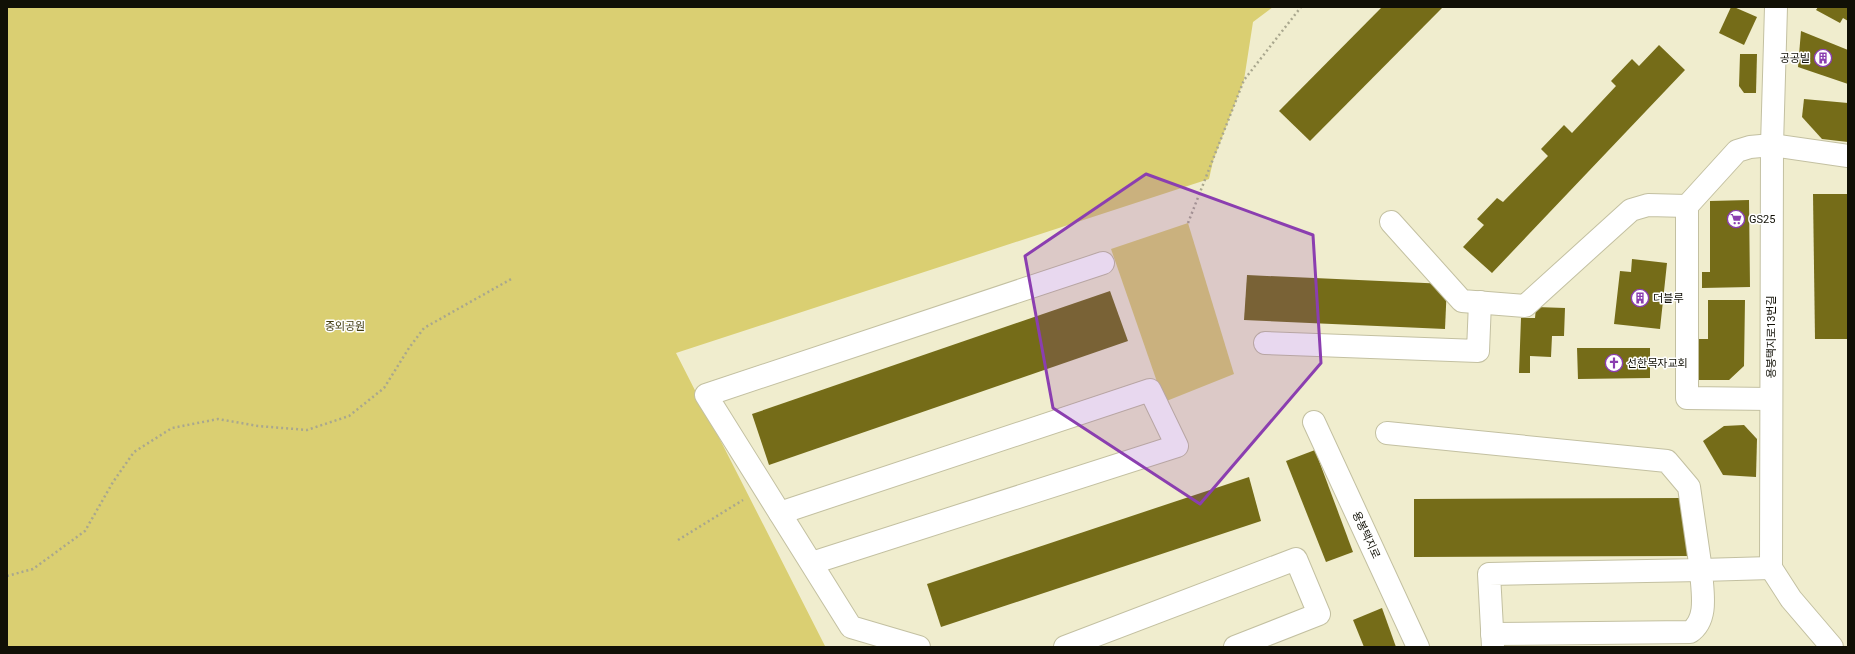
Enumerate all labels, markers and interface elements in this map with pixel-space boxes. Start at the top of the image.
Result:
building icon: 공공빌 [1813,48,1833,68]
place label: 공공빌 [1780,52,1810,65]
supermarket icon: GS25 [1726,209,1746,229]
place label: GS25 [1749,213,1775,226]
building icon: 더블루 [1630,288,1650,308]
place label: 더블루 [1653,292,1683,305]
street label: 용봉택지로13번길 [1765,295,1778,379]
park label: 중외공원 [325,320,365,333]
church icon: 선한목자교회 [1604,353,1624,373]
place label: 선한목자교회 [1627,357,1688,370]
street label: 용봉택지로 [1349,509,1383,561]

